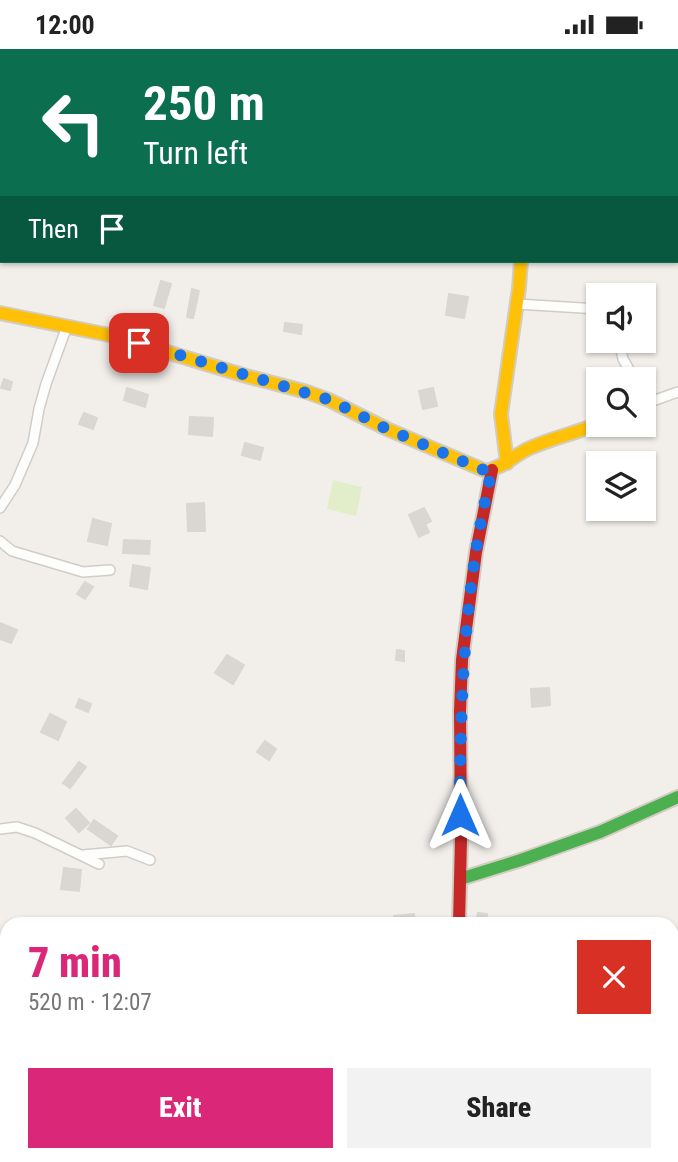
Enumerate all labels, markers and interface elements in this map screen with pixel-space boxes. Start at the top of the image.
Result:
text: 12:00 [35,10,95,40]
text: 250 m [143,75,265,132]
icon: left [28,77,119,168]
text: Turn left [143,134,248,172]
icon: arrive [93,210,131,248]
text: Then [28,214,79,244]
map controls [586,283,656,521]
button: sound [586,283,656,353]
pin [109,313,169,373]
icon: arrive [120,324,158,362]
button: search [586,367,656,437]
button: layers [586,451,656,521]
position arrow [423,778,497,852]
text: 7 min [28,938,122,987]
button: close [577,940,651,1014]
text: 520 m · 12:07 [28,989,152,1016]
button: Exit [28,1068,333,1148]
button: Share [347,1068,651,1148]

